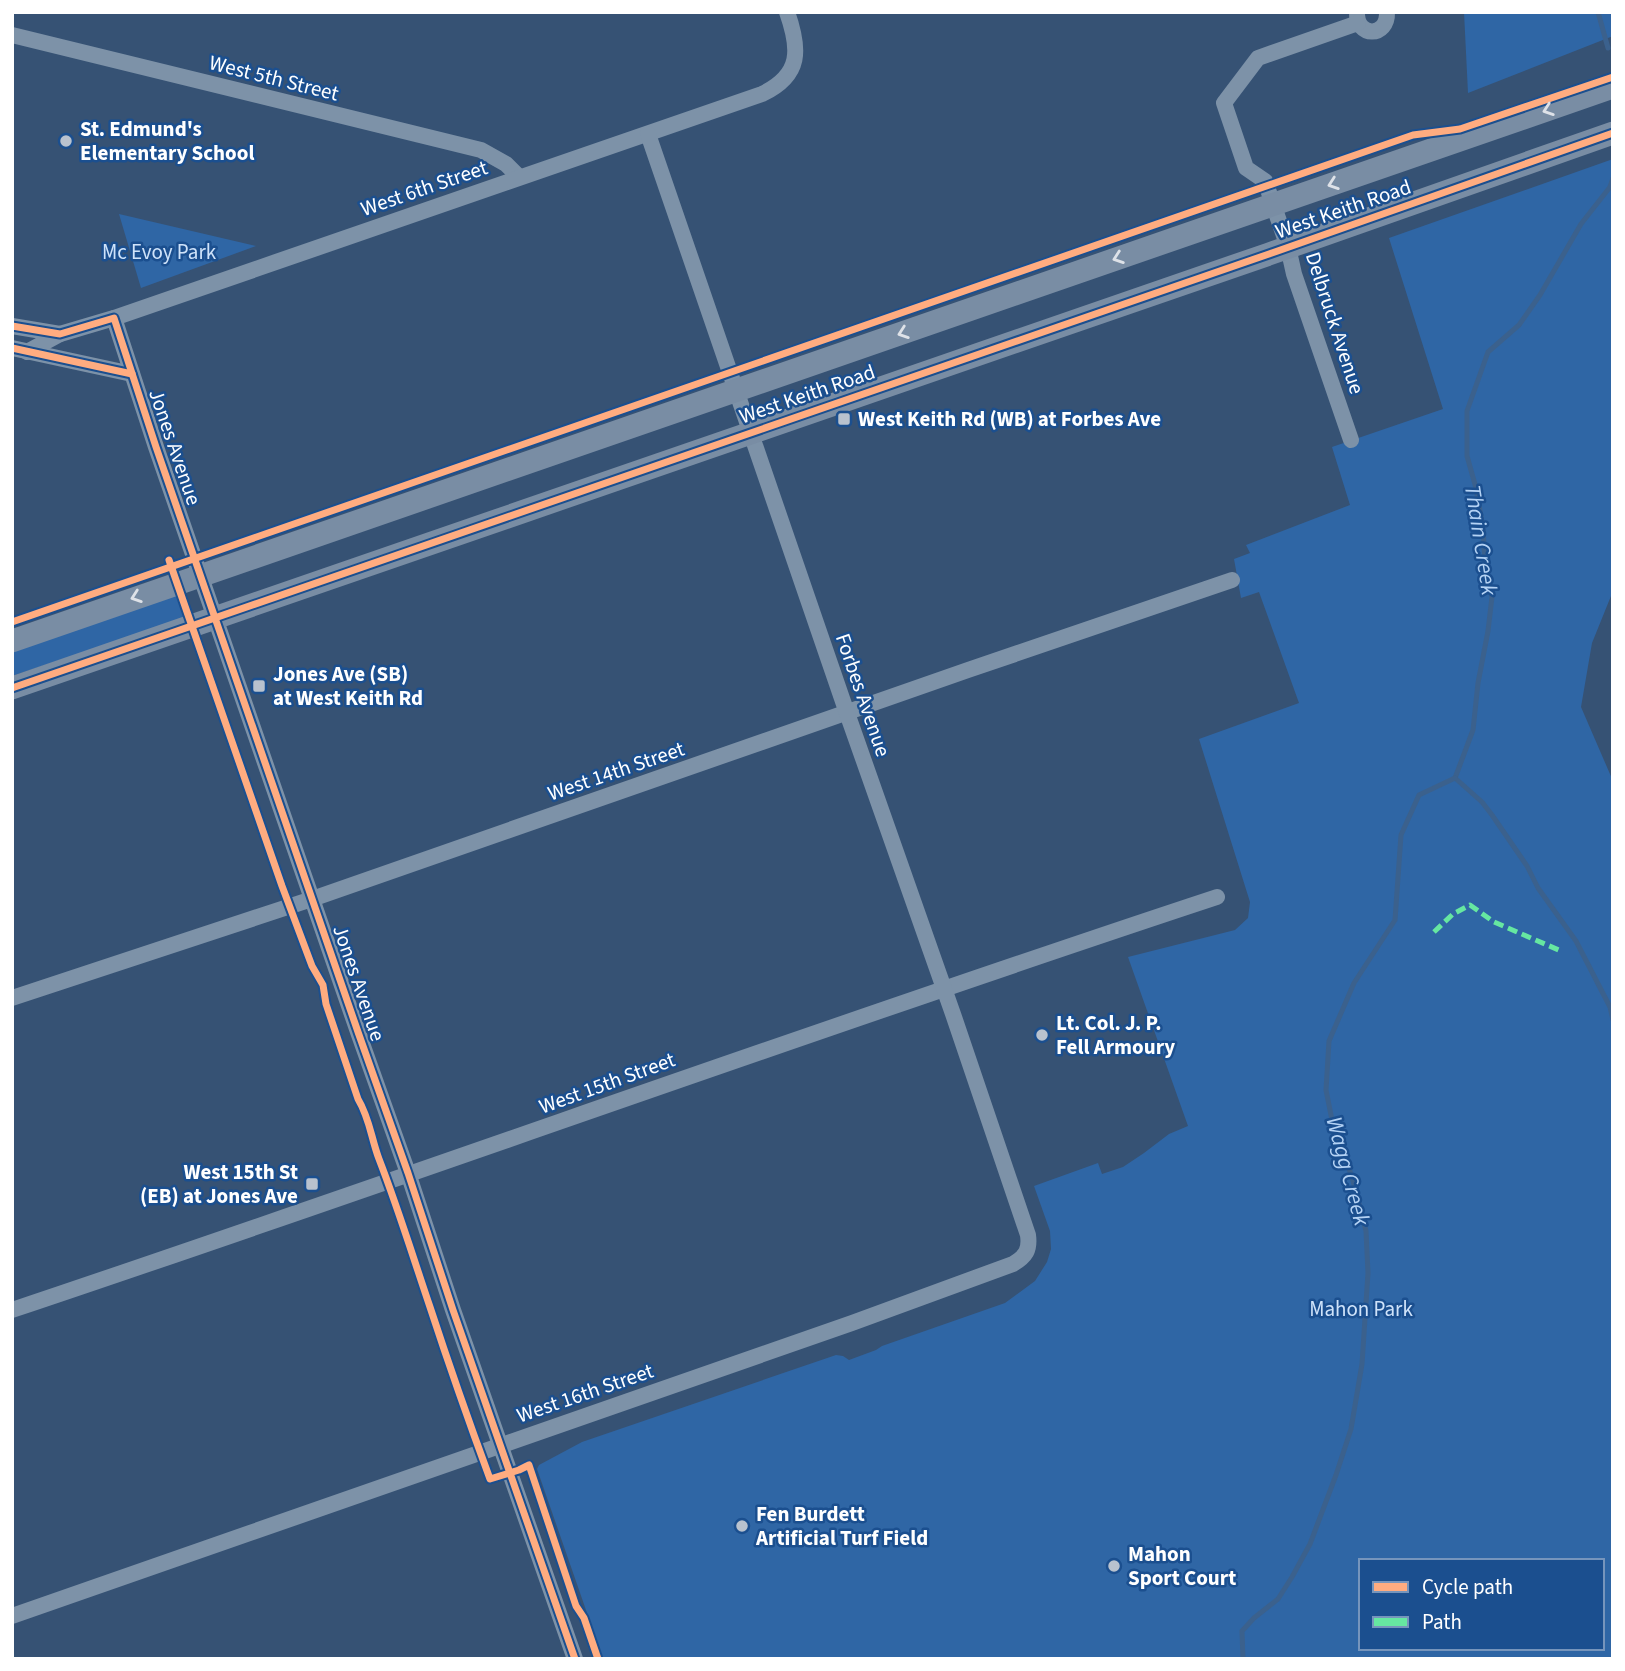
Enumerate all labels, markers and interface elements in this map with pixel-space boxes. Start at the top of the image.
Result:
street label: West 5th Street [206,47,342,109]
one-way arrow [1543,102,1555,116]
place label: St. Edmund's Elementary School [80,114,254,168]
marker: St. Edmund's Elementary School [58,133,74,149]
street label: West 6th Street [357,152,491,224]
street label: West Keith Road [1271,172,1415,246]
one-way arrow [1328,176,1340,190]
park label: Mc Evoy Park [102,237,217,267]
street label: Delbruck Avenue [1298,248,1372,398]
one-way arrow [1113,250,1125,264]
one-way arrow [898,325,910,339]
street label: West Keith Road [735,357,879,431]
street label: Jones Avenue [141,385,209,509]
place label: West Keith Rd (WB) at Forbes Ave [858,404,1161,434]
marker: West Keith Rd (WB) at Forbes Ave [836,411,852,427]
water label: Thain Creek [1456,482,1506,599]
one-way arrow [131,589,143,603]
street label: Forbes Avenue [828,629,898,761]
place label: Jones Ave (SB) at West Keith Rd [273,659,423,713]
marker: Jones Ave (SB) at West Keith Rd [251,678,267,694]
street label: West 14th Street [544,734,688,808]
street label: Jones Avenue [325,921,393,1045]
place label: Lt. Col. J. P. Fell Armoury [1056,1008,1175,1062]
marker: Lt. Col. J. P. Fell Armoury [1034,1027,1050,1043]
street label: West 15th Street [535,1044,679,1122]
water label: Wagg Creek [1318,1113,1379,1230]
place label: West 15th St (EB) at Jones Ave [140,1157,298,1211]
marker: West 15th St (EB) at Jones Ave [304,1176,320,1192]
park label: Mahon Park [1309,1294,1413,1324]
street label: West 16th Street [513,1356,657,1430]
place label: Fen Burdett Artificial Turf Field [755,1499,928,1553]
marker: Fen Burdett Artificial Turf Field [734,1518,750,1534]
place label: Mahon Sport Court [1128,1539,1236,1593]
marker: Mahon Sport Court [1106,1558,1122,1574]
legend [1359,1559,1604,1650]
text: Cycle path [1422,1572,1513,1602]
text: Path [1422,1607,1462,1637]

